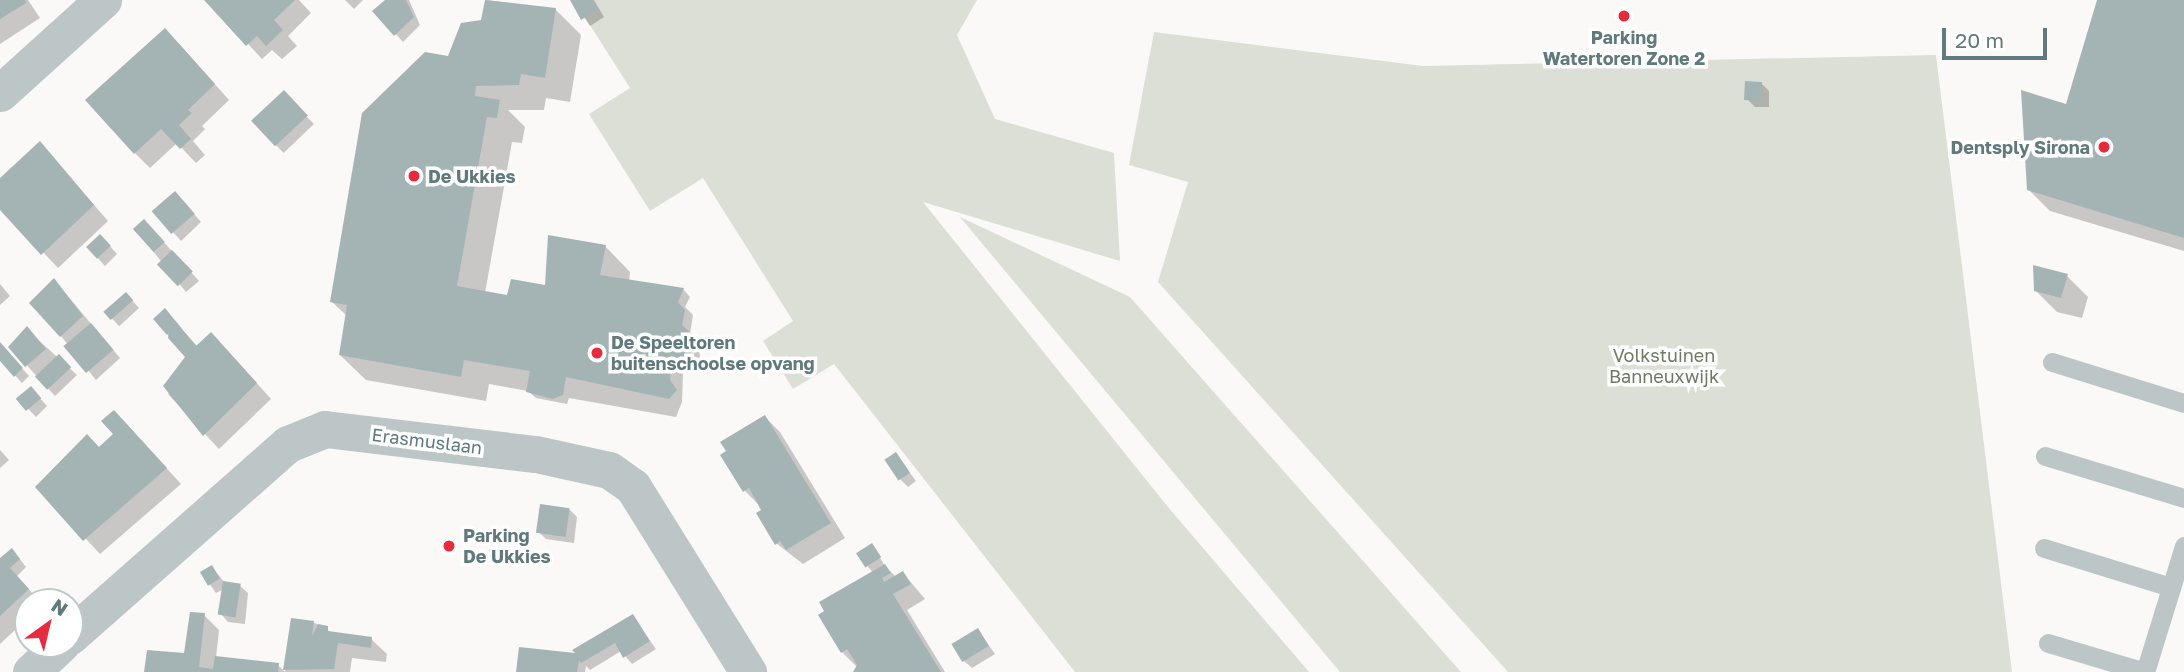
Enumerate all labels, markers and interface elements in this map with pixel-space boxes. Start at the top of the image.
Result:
marker: Parking Watertoren Zone 2 [1616,8,1632,24]
scale bar [1946,14,2051,58]
place label: Parking Watertoren Zone 2 [1543,27,1705,70]
text: 20 m [1955,27,2004,53]
place label: Dentsply Sirona [1950,136,2090,158]
marker: Dentsply Sirona [2096,139,2112,155]
place label: De Ukkies [428,165,516,187]
marker: De Ukkies [406,168,422,184]
place label: De Speeltoren buitenschoolse opvang [611,332,815,374]
marker: De Speeltoren buitenschoolse opvang [589,345,605,361]
park label: Volkstuinen Banneuxwijk [1609,345,1719,388]
street label: Erasmuslaan [371,424,483,458]
place label: Parking De Ukkies [463,525,551,568]
marker: Parking De Ukkies [441,538,457,554]
north arrow [14,588,84,658]
text: N [47,593,72,620]

